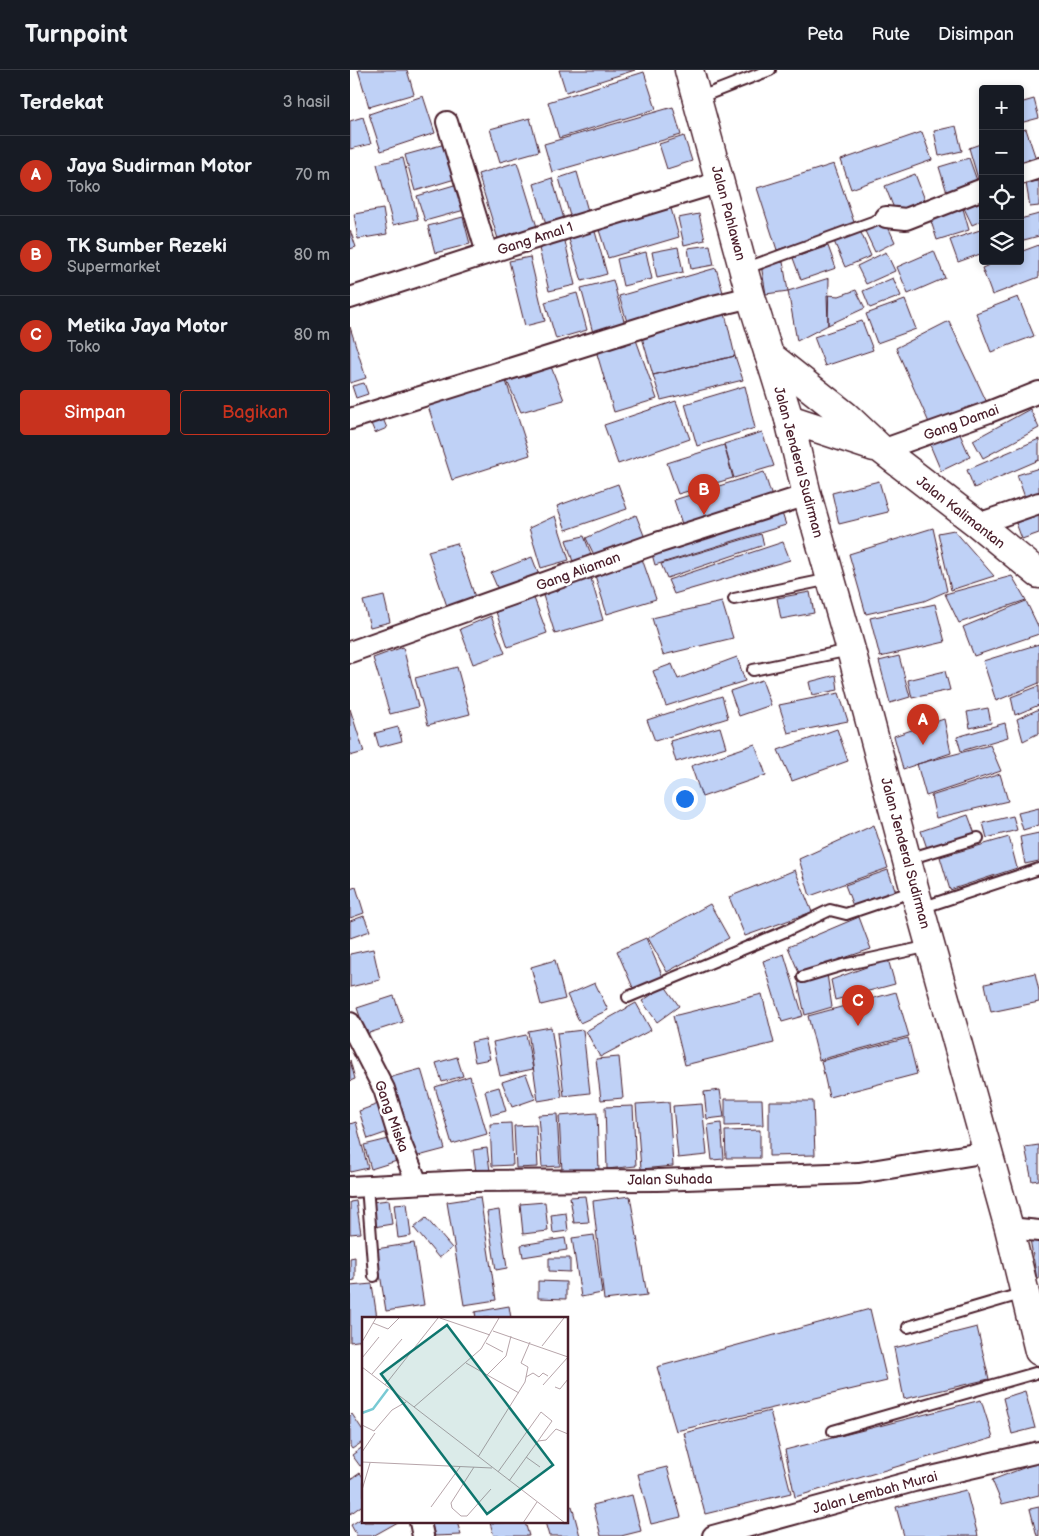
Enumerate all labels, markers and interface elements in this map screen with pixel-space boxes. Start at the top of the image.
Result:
text: Turnpoint [25,20,128,49]
text: Peta [807,24,843,45]
text: Rute [871,24,910,45]
text: Disimpan [938,24,1014,45]
map controls [979,85,1024,265]
button: + [979,85,1024,130]
text: Terdekat [20,90,104,115]
text: 3 hasil [283,93,330,112]
button: − [979,130,1024,175]
text: Jaya Sudirman Motor [67,155,252,178]
street label: Jalan Pahlawan [708,164,749,263]
text: A [31,166,41,185]
text: 70 m [295,166,330,185]
button: locate [979,175,1024,220]
text: Toko [67,178,101,197]
street label: Gang Amal 1 [495,218,575,259]
button: layers [979,220,1024,265]
text: TK Sumber Rezeki [67,235,227,258]
text: B [30,246,42,265]
text: 80 m [294,246,330,265]
text: Supermarket [67,258,160,277]
text: Metika Jaya Motor [67,315,227,338]
text: C [30,326,42,345]
text: 80 m [294,326,330,345]
text: Toko [67,338,101,357]
street label: Jalan Jenderal Sudirman [770,385,827,540]
button: Simpan [20,390,170,435]
button: Bagikan [180,390,330,435]
street label: Gang Damai [921,401,1001,444]
street label: Jalan Kalimantan [913,472,1009,552]
pin: B [688,474,720,515]
street label: Gang Aliaman [534,548,623,595]
pin: A [907,704,939,745]
street label: Jalan Jenderal Sudirman [877,776,934,931]
your location [672,786,698,812]
pin: C [842,985,874,1026]
street label: Gang Miska [371,1078,412,1154]
street label: Jalan Suhada [627,1170,713,1189]
inset map [362,1317,569,1524]
street label: Jalan Lembah Murai [811,1468,939,1517]

